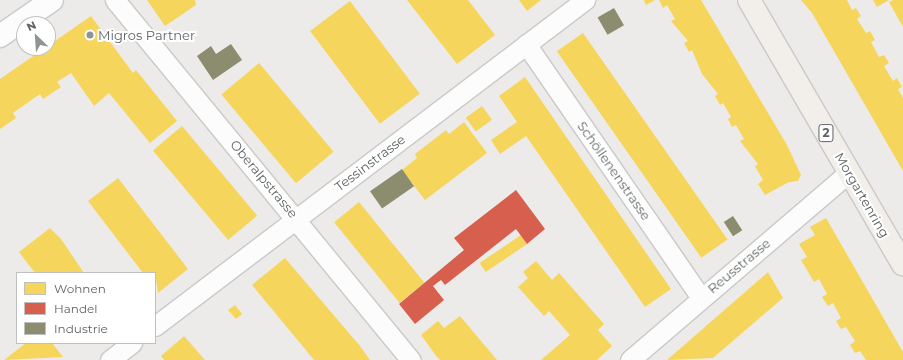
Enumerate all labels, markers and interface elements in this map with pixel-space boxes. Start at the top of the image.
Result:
north arrow [16,16,56,56]
text: N [24,18,38,34]
place label: Migros Partner [98,27,195,43]
marker: Migros Partner [85,30,95,40]
street label: Schöllenenstrasse [574,119,654,223]
road number: 2 [818,123,834,143]
street label: Tessinstrasse [332,131,408,195]
street label: Oberalpstrasse [227,137,301,221]
street label: Morgartenring [831,150,893,240]
street label: Reusstrasse [705,235,773,297]
legend [16,272,156,344]
text: Wohnen [54,281,106,296]
text: Handel [54,301,98,316]
text: Industrie [54,321,108,336]

